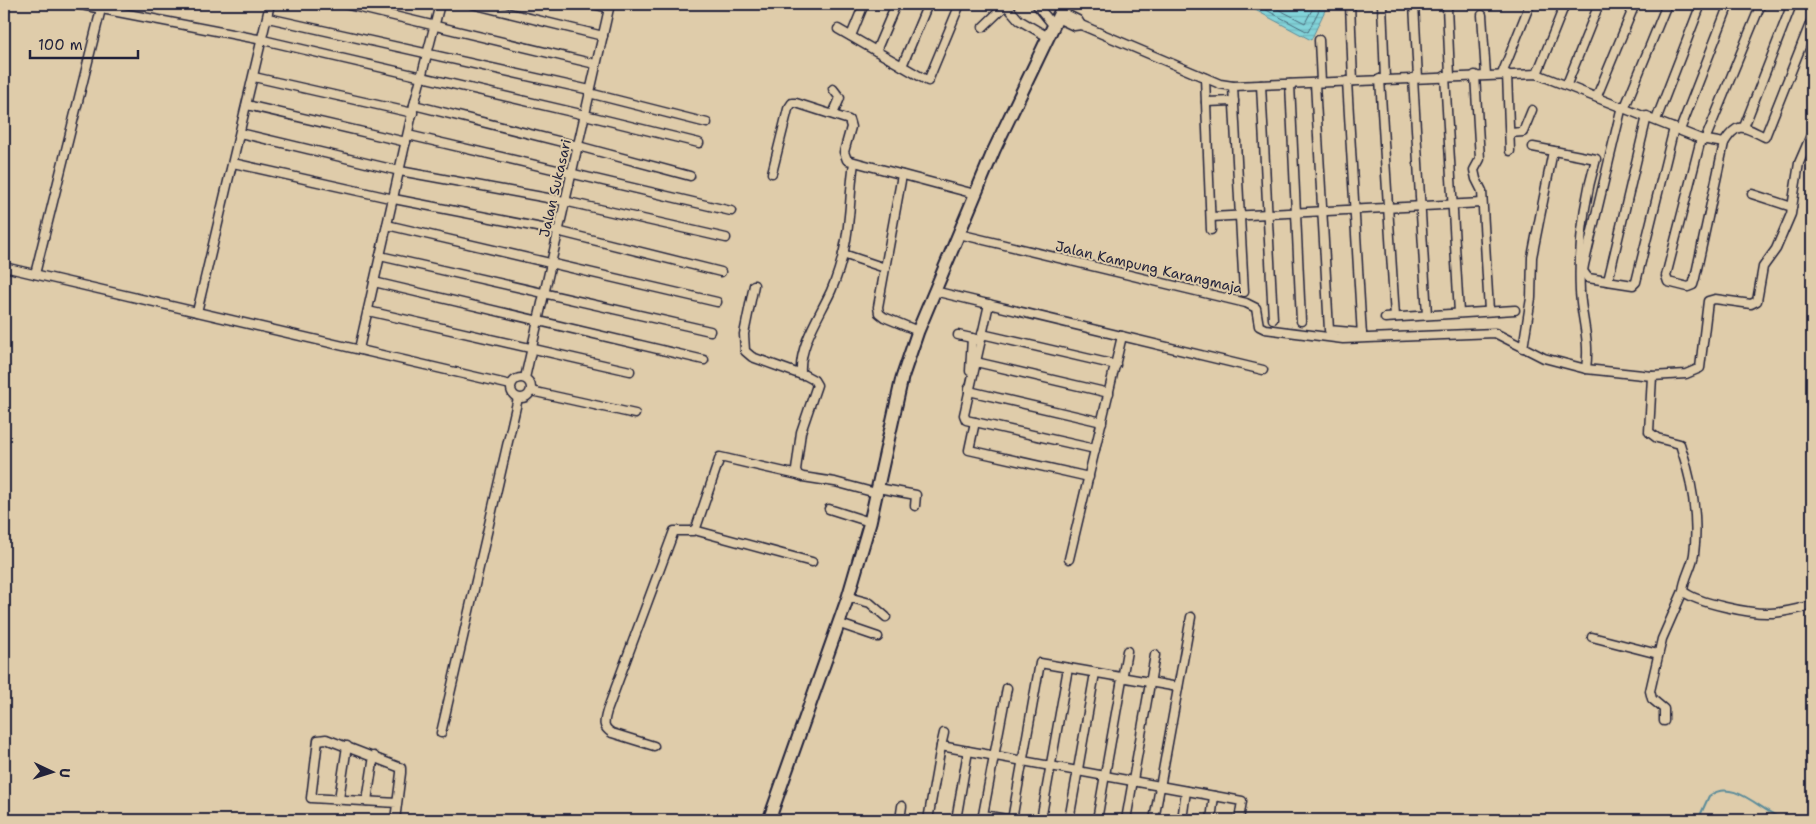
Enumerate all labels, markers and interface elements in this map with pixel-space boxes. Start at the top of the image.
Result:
scale bar [30,28,138,60]
text: 100 m [38,35,83,55]
street label: Jalan Sukasari [535,137,575,239]
street label: Jalan Kampung Karangmaja [1054,237,1245,297]
north arrow [28,746,78,796]
text: U [56,768,74,778]

